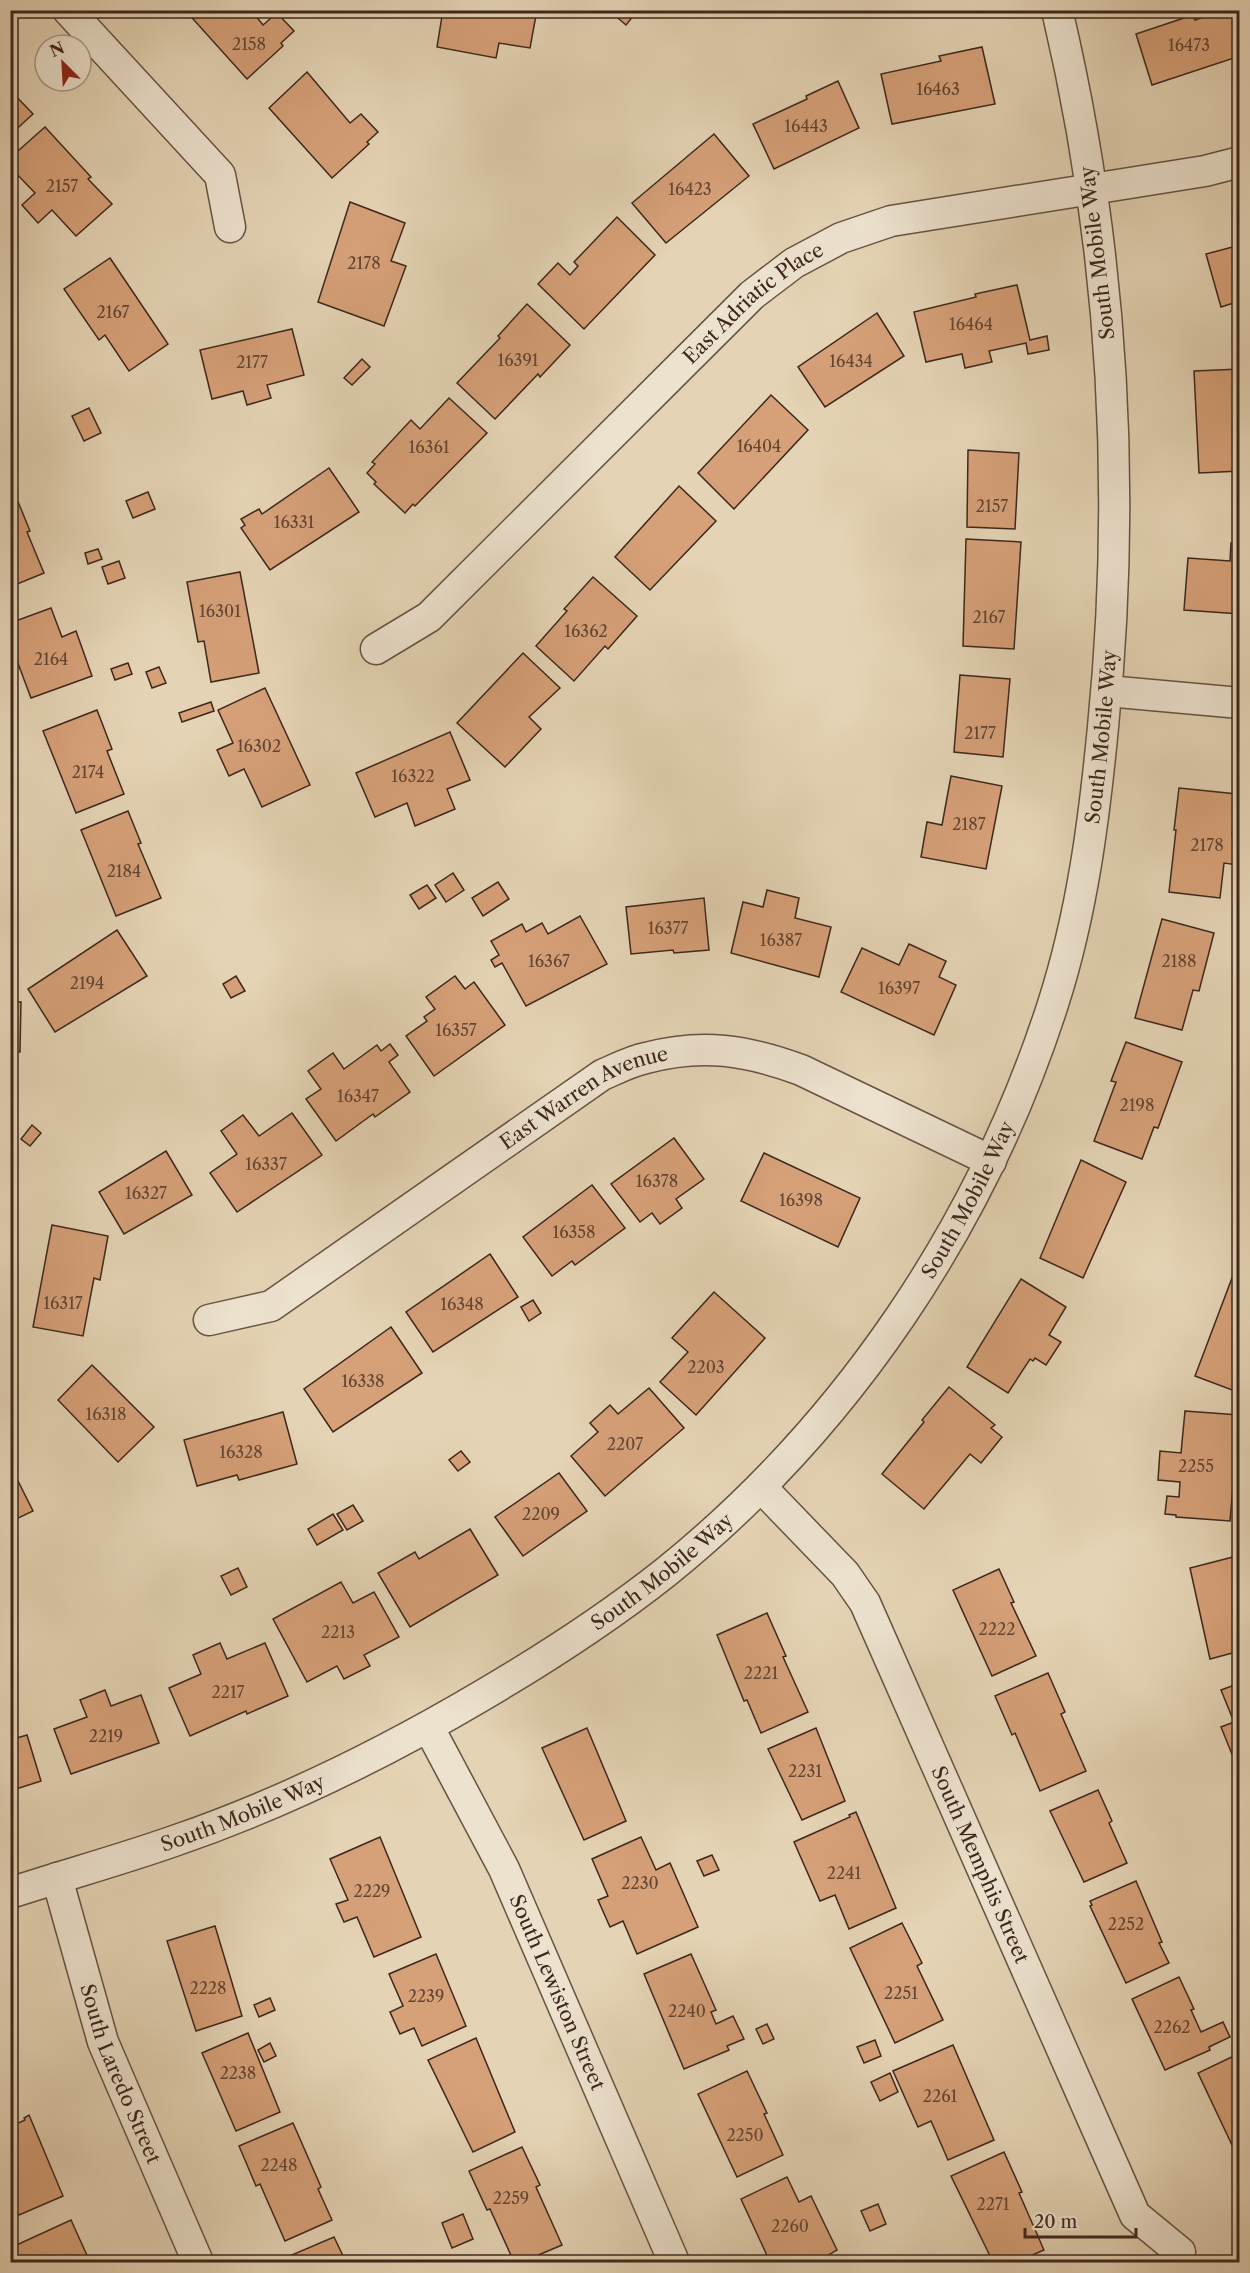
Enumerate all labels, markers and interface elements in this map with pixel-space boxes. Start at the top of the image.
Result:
north arrow [33,33,93,93]
house number: 2158 [232,34,266,54]
house number: 16473 [1168,35,1210,55]
text: N [46,37,67,61]
house number: 16463 [916,79,960,99]
house number: 16443 [784,116,828,136]
street label: South Mobile Way [1074,164,1120,341]
house number: 2157 [46,176,78,196]
house number: 16423 [668,179,712,199]
street label: East Adriatic Place [678,238,828,369]
house number: 2178 [347,253,381,273]
house number: 2167 [97,302,130,322]
house number: 16464 [949,314,993,334]
house number: 16391 [497,350,539,370]
house number: 16434 [829,351,873,371]
house number: 2177 [236,352,268,372]
house number: 16404 [737,436,781,456]
house number: 16361 [409,437,450,457]
house number: 2157 [976,496,1008,516]
house number: 16331 [274,512,314,532]
house number: 16301 [199,601,241,621]
house number: 2167 [973,607,1006,627]
house number: 16362 [564,621,608,641]
street label: South Mobile Way [1080,648,1121,825]
house number: 2164 [34,649,68,669]
house number: 2177 [964,723,996,743]
house number: 16302 [237,736,281,756]
house number: 2174 [72,762,104,782]
house number: 16322 [391,766,435,786]
house number: 2187 [952,814,986,834]
house number: 2178 [1190,835,1224,855]
house number: 2184 [107,861,141,881]
house number: 16377 [648,918,688,938]
house number: 16387 [760,930,802,950]
house number: 16367 [528,951,570,971]
house number: 2188 [1162,951,1196,971]
house number: 2194 [70,973,104,993]
house number: 16397 [878,978,920,998]
house number: 16357 [435,1020,477,1040]
street label: East Warren Avenue [495,1041,670,1155]
house number: 16347 [337,1086,379,1106]
house number: 2198 [1120,1095,1154,1115]
street label: South Mobile Way [916,1117,1019,1283]
house number: 16337 [245,1154,287,1174]
house number: 16378 [636,1171,678,1191]
house number: 16327 [125,1183,167,1203]
house number: 16398 [779,1190,823,1210]
house number: 16358 [552,1222,596,1242]
house number: 16317 [43,1293,83,1313]
house number: 16348 [440,1294,484,1314]
house number: 2203 [687,1357,725,1377]
house number: 16338 [341,1371,385,1391]
house number: 16318 [85,1404,127,1424]
house number: 2207 [607,1434,643,1454]
house number: 16328 [219,1442,263,1462]
house number: 2255 [1178,1456,1214,1476]
house number: 2209 [522,1504,560,1524]
street label: South Mobile Way [586,1507,738,1635]
house number: 2222 [979,1619,1015,1639]
house number: 2213 [321,1622,355,1642]
house number: 2221 [744,1663,778,1683]
house number: 2217 [211,1682,245,1702]
house number: 2219 [89,1726,123,1746]
house number: 2231 [788,1761,822,1781]
street label: South Memphis Street [926,1762,1034,1967]
street label: South Mobile Way [157,1769,329,1857]
house number: 2241 [827,1863,861,1883]
house number: 2230 [621,1873,659,1893]
house number: 2229 [354,1881,390,1901]
street label: South Lewiston Street [504,1891,610,2094]
house number: 2252 [1108,1914,1144,1934]
house number: 2228 [189,1978,227,1998]
street label: South Laredo Street [75,1981,166,2167]
house number: 2251 [884,1983,918,2003]
house number: 2239 [408,1986,444,2006]
house number: 2240 [668,2001,706,2021]
house number: 2262 [1154,2017,1190,2037]
house number: 2238 [220,2063,256,2083]
house number: 2261 [923,2086,958,2106]
house number: 2250 [726,2125,764,2145]
house number: 2248 [260,2155,298,2175]
house number: 2259 [493,2188,529,2208]
house number: 2271 [976,2194,1010,2214]
scale bar [1025,2201,1136,2239]
text: 20 m [1034,2211,1078,2233]
house number: 2260 [771,2216,809,2236]

